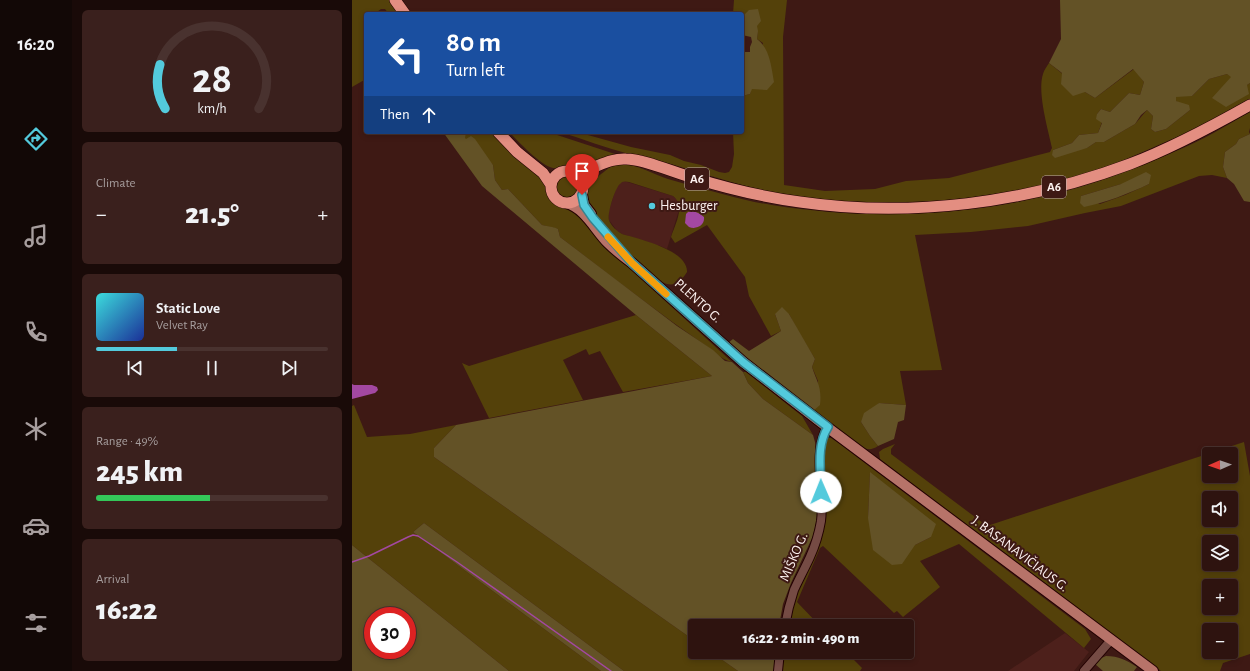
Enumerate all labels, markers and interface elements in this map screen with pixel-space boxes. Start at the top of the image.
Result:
icon: left [380,28,432,80]
text: 80 m [446,29,501,57]
text: 16:20 [17,36,55,54]
text: 28 [192,59,232,100]
text: Turn left [446,62,505,80]
text: km/h [197,102,227,116]
icon: ahead [418,104,440,126]
text: Then [380,107,410,122]
icon: directions [22,125,50,153]
pin [565,154,599,195]
icon: arrive [571,160,593,182]
road number: A6 [685,168,709,190]
road number: A6 [1042,176,1066,198]
text: Climate [96,177,135,190]
text: 21.5° [185,199,239,229]
place label: Hesburger [660,199,718,213]
marker: Hesburger [647,201,657,211]
text: − [96,203,107,225]
text: + [317,203,328,225]
icon: music [22,222,50,250]
street label: PLENTO G. [672,276,724,326]
text: Static Love [156,301,220,316]
icon: phone [22,318,50,346]
text: Velvet Ray [156,319,208,332]
icon: previous [124,357,146,379]
icon: pause [201,357,223,379]
icon: next [278,357,300,379]
icon: climate [22,415,50,443]
text: Range · 49% [96,435,158,448]
north arrow [1202,447,1238,483]
map controls [1202,447,1238,659]
text: 245 km [96,457,183,487]
position arrow [800,471,842,513]
button: sound [1202,491,1238,527]
icon: car [22,512,50,540]
street label: J. BASANAVIČIAUS G. [969,512,1072,595]
street label: MIŠKO G. [776,530,811,583]
button: layers [1202,535,1238,571]
text: Arrival [96,573,129,586]
button: + [1202,579,1238,615]
text: 16:22 [96,595,157,625]
speed limit sign: 30 [364,607,416,659]
icon: filters [22,609,50,637]
button: − [1202,623,1238,659]
text: 16:22 · 2 min · 490 m [743,631,859,646]

